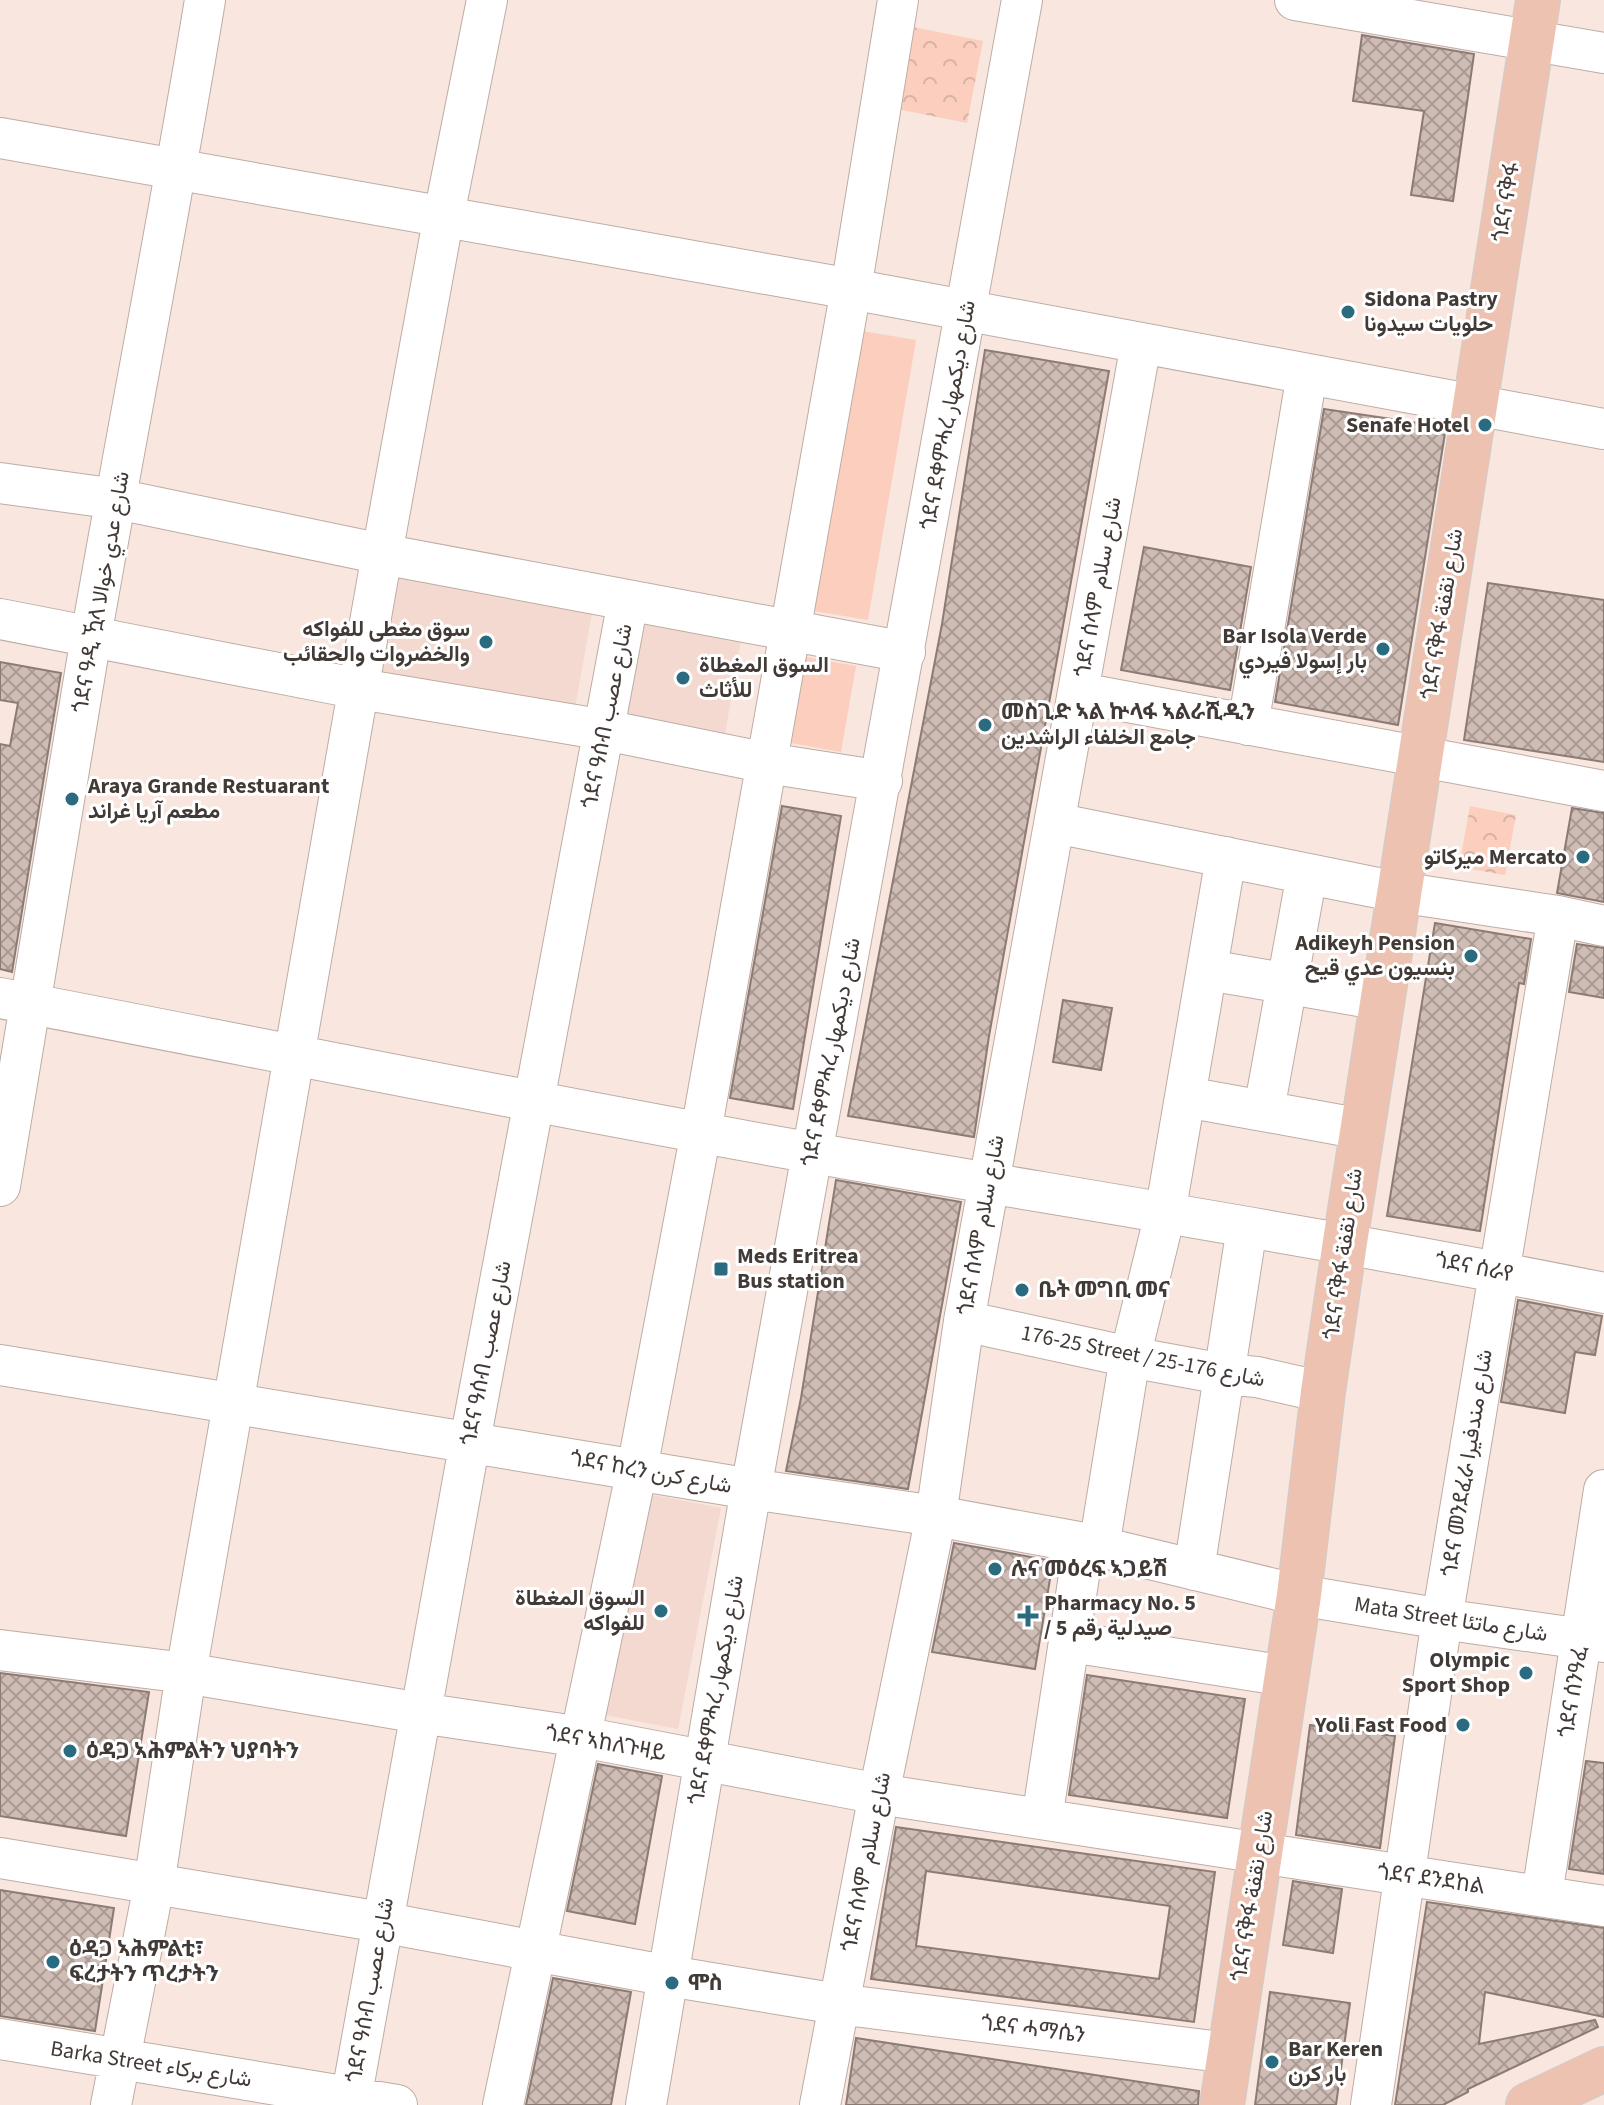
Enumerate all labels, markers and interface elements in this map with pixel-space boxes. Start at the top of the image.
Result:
street label: ጎደና ናቅፋ [1484,160,1528,244]
place label: Sidona Pastry حلويات سيدونا [1364,283,1498,340]
street label: ጎደና ደቀምሓረ شارع ديكمهار [912,298,984,532]
marker: Sidona Pastry حلويات سيدونا [1339,303,1357,321]
place label: Senafe Hotel [1346,409,1470,441]
marker: Senafe Hotel [1476,416,1494,434]
street label: ጎደና ዓዲ ዃላ شارع عدي خوالا [64,469,140,716]
street label: ጎደና ሰላም شارع سلام [1066,494,1130,680]
street label: ጎደና ናቅፋ شارع نقفة [1413,526,1471,702]
place label: سوق مغطى للفواكه والخضروات والحقائب [283,613,470,670]
place label: Bar Isola Verde بار إسولا فيردي [1222,620,1367,679]
street label: ጎደና ዓሰብ شارع عصب [573,621,641,811]
marker: سوق مغطى للفواكه والخضروات والحقائب [477,633,495,651]
marker: Bar Isola Verde بار إسولا فيردي [1374,640,1392,658]
place label: السوق المغطاة للأثاث [699,649,829,706]
marker: السوق المغطاة للأثاث [674,669,692,687]
place label: መስጊድ ኣል ኵላፋ ኣልራሺዲን جامع الخلفاء الراشدين [1001,696,1255,753]
marker: መስጊድ ኣል ኵላፋ ኣልራሺዲን جامع الخلفاء الراشدين [976,716,994,734]
place label: Araya Grande Restuarant مطعم آريا غراند [87,770,330,827]
marker: Araya Grande Restuarant مطعم آريا غراند [63,790,81,808]
place label: ميركاتو Mercato [1424,841,1567,873]
marker: ميركاتو Mercato [1574,848,1592,866]
place label: Adikeyh Pension بنسيون عدي قيح [1294,927,1455,986]
street label: ጎደና ደቀምሓረ شارع ديكمهار [793,935,869,1169]
marker: Adikeyh Pension بنسيون عدي قيح [1462,947,1480,965]
street label: ጎደና ሰላም شارع سلام [949,1132,1013,1318]
street label: ጎደና ናቅፋ شارع نقفة [1315,1166,1371,1342]
place label: Meds Eritrea Bus station [737,1240,859,1297]
street label: ጎደና ሰራየ [1432,1244,1516,1290]
street label: ጎደና ዓሰብ شارع عصب [452,1258,520,1448]
marker: Meds Eritrea Bus station [712,1260,730,1278]
place label: ቤት መግቢ መና [1038,1274,1171,1306]
marker: ቤት መግቢ መና [1013,1281,1031,1299]
street label: 176-25 Street / شارع 176-25 [1018,1317,1268,1395]
street label: ጎደና መንደፈራ شارع مندفيرا [1433,1347,1501,1579]
street label: ጎደና ከረን شارع كرن [568,1442,734,1502]
place label: ሉና መዕረፍ ኣጋይሽ [1011,1553,1168,1585]
marker: ሉና መዕረፍ ኣጋይሽ [986,1560,1004,1578]
street label: ጎደና ደቀምሓረ شارع ديكمهار [680,1573,752,1807]
place label: السوق المغطاة للفواكه [515,1582,645,1639]
place label: Pharmacy No. 5 / صيدلية رقم 5 [1044,1587,1196,1644]
street label: Mata Street شارع ماتئا [1352,1588,1550,1650]
marker: السوق المغطاة للفواكه [652,1602,670,1620]
marker: Pharmacy No. 5 / صيدلية رقم 5 [1019,1607,1037,1625]
place label: Olympic Sport Shop [1402,1644,1510,1701]
street label: ጎደና ሰንዓፈ [1550,1644,1596,1740]
marker: Olympic Sport Shop [1517,1664,1535,1682]
place label: Yoli Fast Food [1314,1709,1447,1741]
marker: Yoli Fast Food [1454,1716,1472,1734]
street label: ጎደና ኣከለጉዛይ [543,1717,669,1769]
place label: ዕዳጋ ኣሕምልትን ህያባትን [86,1735,299,1767]
marker: ዕዳጋ ኣሕምልትን ህያባትን [61,1742,79,1760]
street label: ጎደና ሰላም شارع سلام [833,1769,899,1955]
street label: ጎደና ናቅፋ شارع نقفة [1223,1808,1281,1984]
street label: ጎደና ደንደከል [1375,1856,1487,1902]
street label: ጎደና ዓሰብ شارع عصب [338,1895,402,2085]
place label: ዕዳጋ ኣሕምልቲ፣ ፍረታትን ጥረታትን [69,1933,219,1990]
marker: ዕዳጋ ኣሕምልቲ፣ ፍረታትን ጥረታትን [44,1953,62,1971]
place label: ሞስ [688,1967,723,1999]
marker: ሞስ [663,1974,681,1992]
street label: ጎደና ሓማሴን [979,2007,1087,2051]
street label: Barka Street شارع بركاء [48,2032,254,2096]
place label: Bar Keren بار كرن [1288,2033,1383,2090]
marker: Bar Keren بار كرن [1263,2053,1281,2071]

